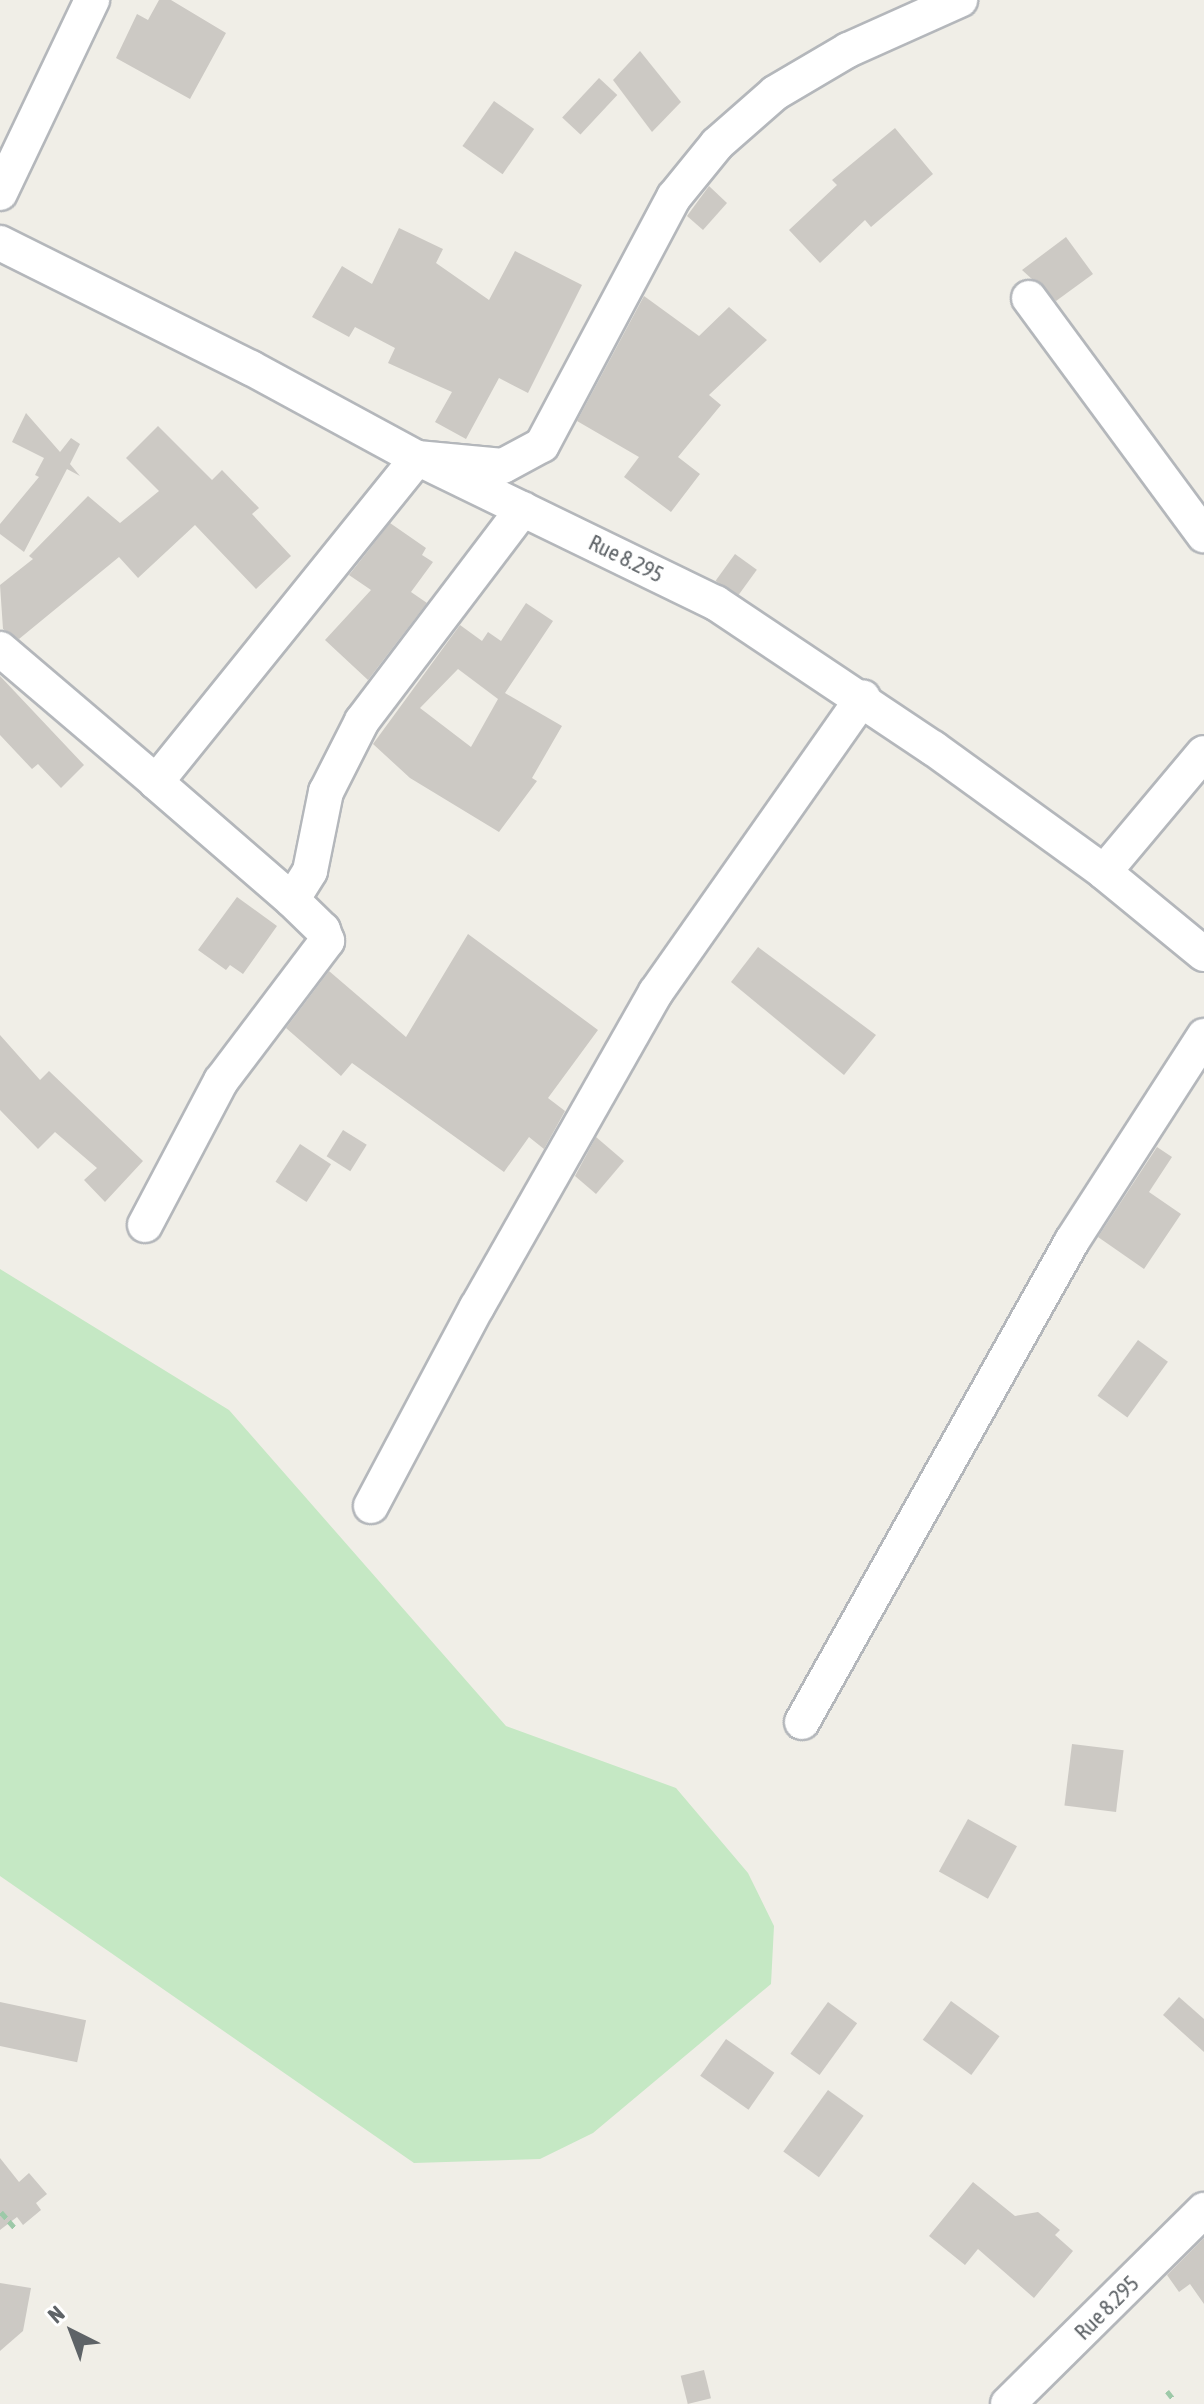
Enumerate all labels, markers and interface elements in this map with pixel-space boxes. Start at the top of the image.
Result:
street label: Rue 8.295 [584,530,668,588]
street label: Rue 8.295 [1069,2270,1145,2346]
north arrow [32,2292,112,2372]
text: N [42,2300,69,2328]

